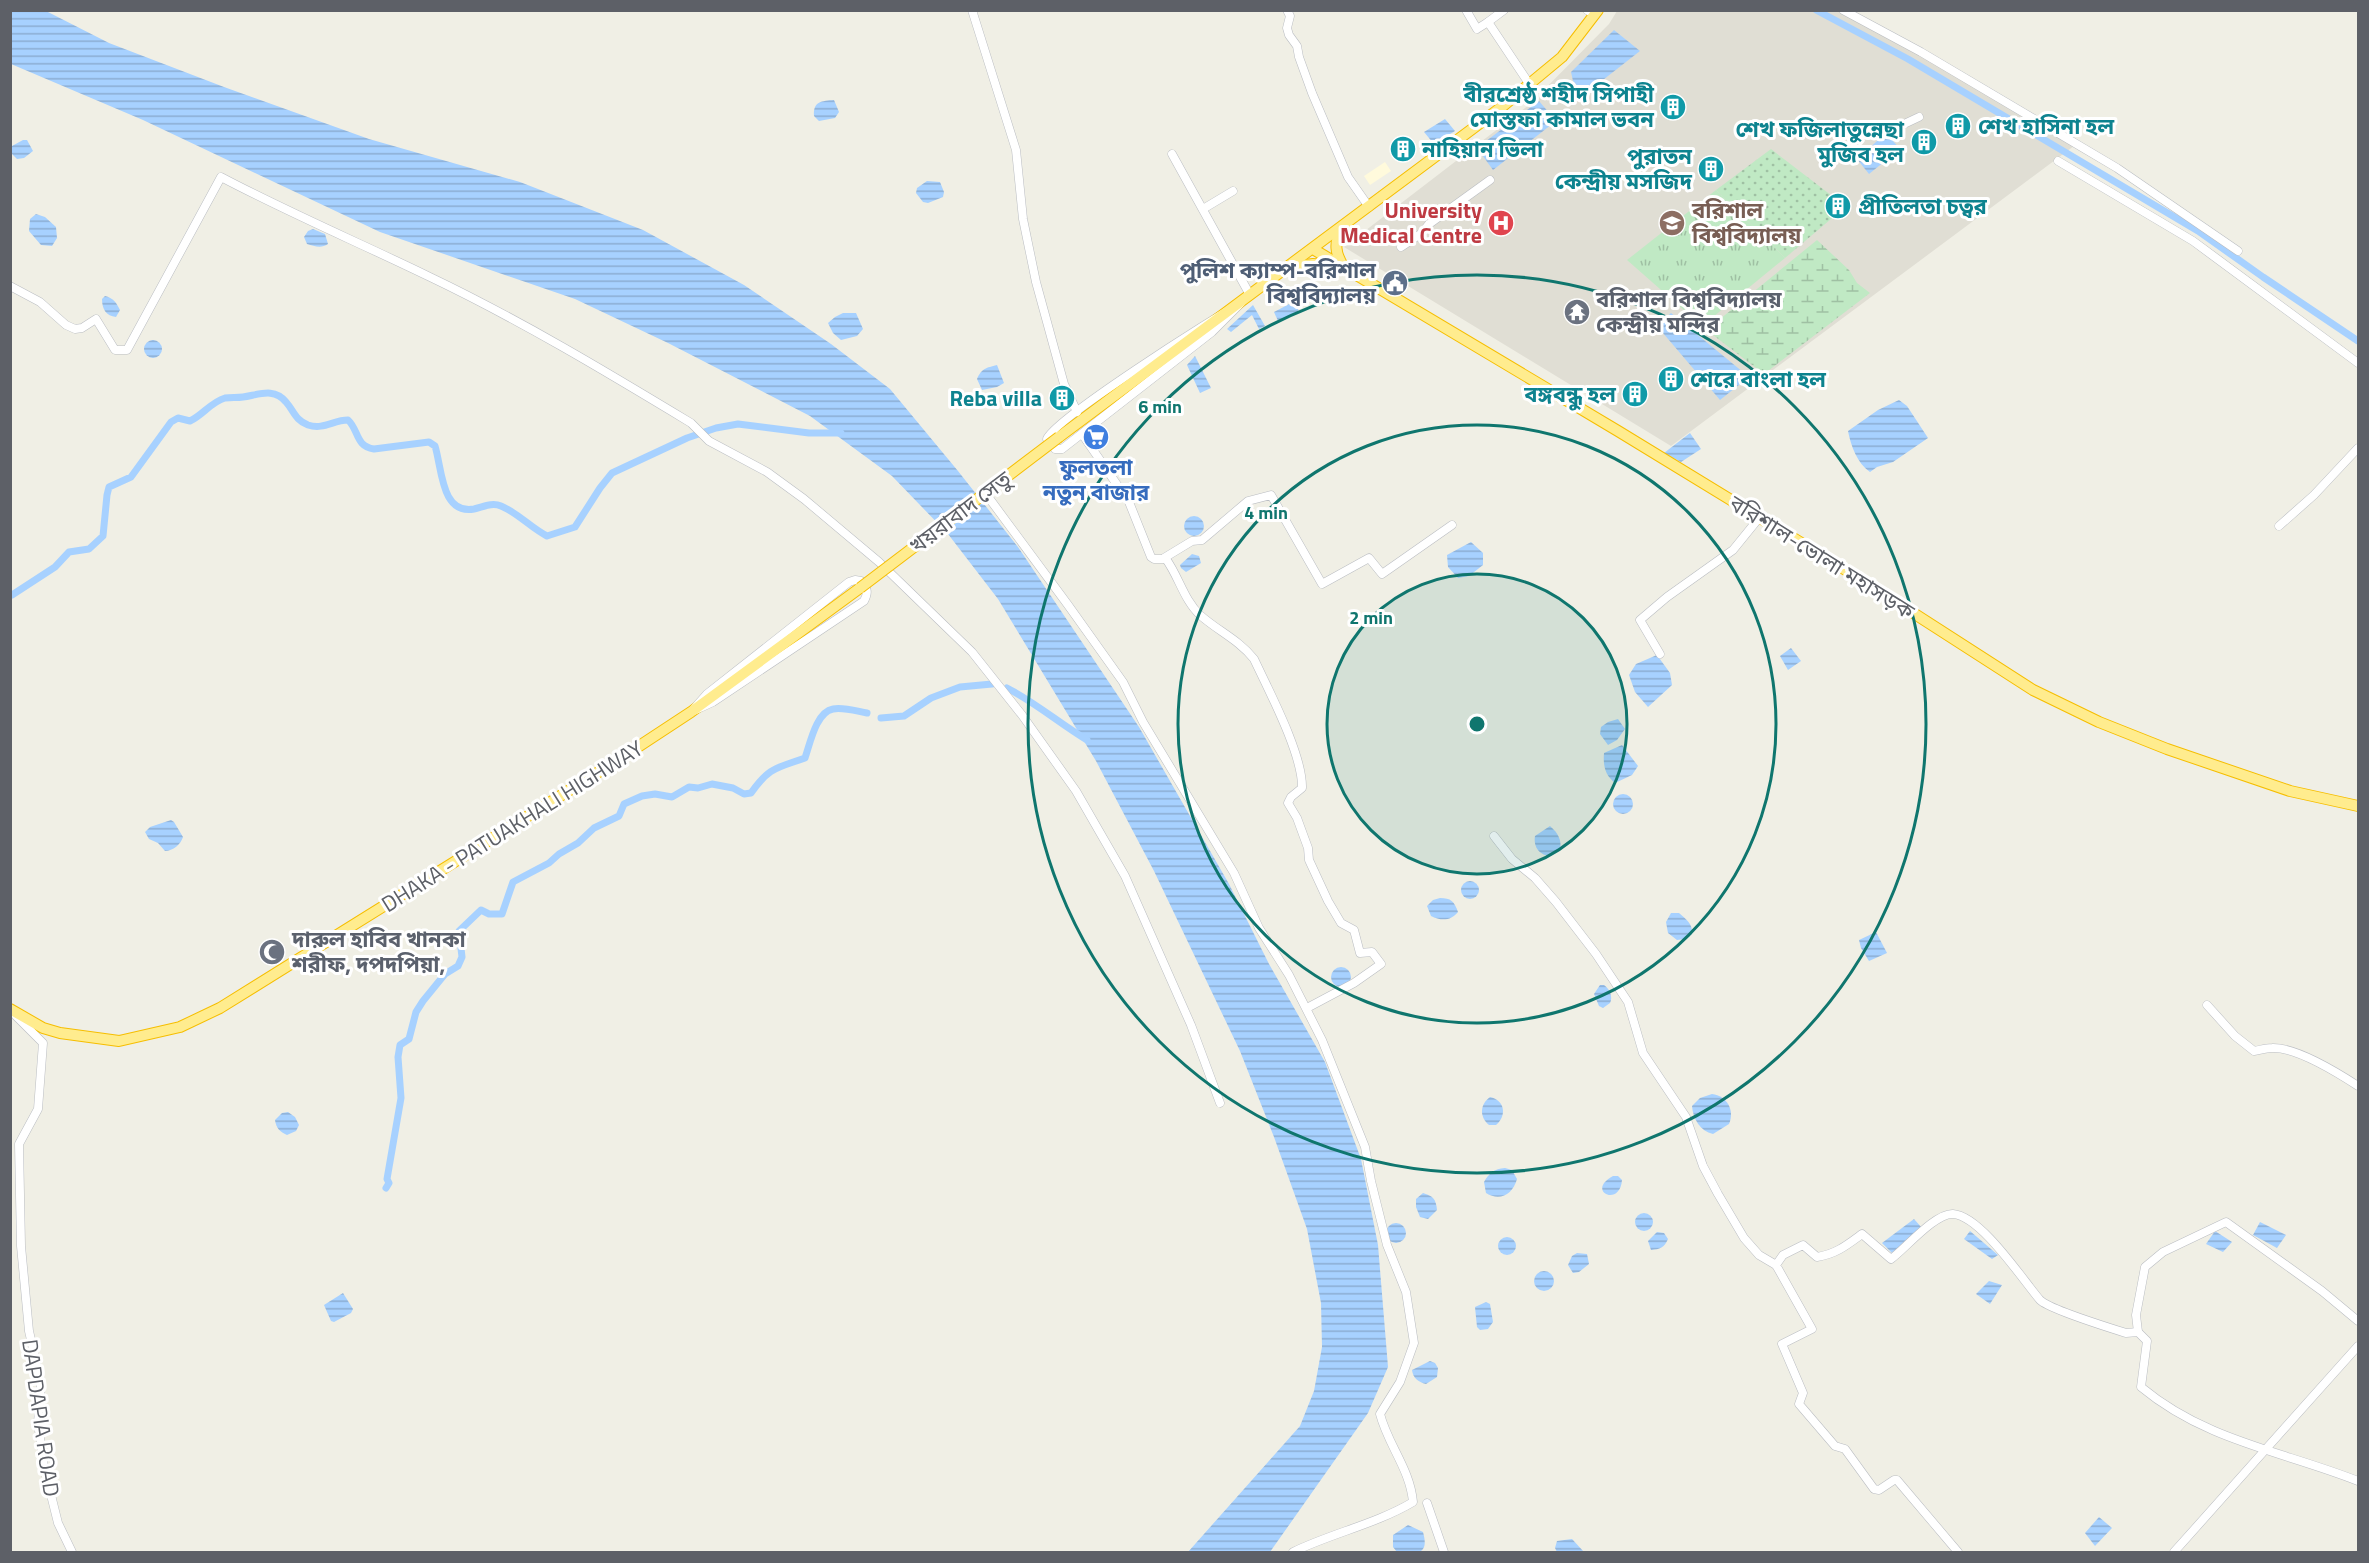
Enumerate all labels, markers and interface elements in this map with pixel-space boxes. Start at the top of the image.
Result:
place label: বীরশ্রেষ্ঠ শহীদ সিপাহী মোস্তফা কামাল ভবন [1462,77,1655,136]
building icon: বীরশ্রেষ্ঠ শহীদ সিপাহী মোস্তফা কামাল ভবন [1658,92,1688,122]
place label: শেখ হাসিনা হল [1978,109,2114,143]
building icon: শেখ হাসিনা হল [1943,111,1973,141]
place label: শেখ ফজিলাতুন্নেছা মুজিব হল [1735,112,1905,171]
building icon: শেখ ফজিলাতুন্নেছা মুজিব হল [1909,127,1939,157]
place label: নাহিয়ান ভিলা [1421,132,1544,166]
building icon: নাহিয়ান ভিলা [1388,134,1418,164]
place label: পুরাতন কেন্দ্রীয় মসজিদ [1555,139,1692,198]
building icon: পুরাতন কেন্দ্রীয় মসজিদ [1696,154,1726,184]
place label: প্রীতিলতা চত্বর [1858,189,1988,223]
building icon: প্রীতিলতা চত্বর [1823,191,1853,221]
place label: University Medical Centre [1340,193,1482,252]
place label: বরিশাল বিশ্ববিদ্যালয় [1691,193,1802,252]
hospital icon: University Medical Centre [1486,208,1516,238]
school or university icon: বরিশাল বিশ্ববিদ্যালয় [1657,208,1687,238]
place label: পুলিশ ক্যাম্প-বরিশাল বিশ্ববিদ্যালয় [1180,253,1376,312]
public building icon: পুলিশ ক্যাম্প-বরিশাল বিশ্ববিদ্যালয় [1380,268,1410,298]
place label: বরিশাল বিশ্ববিদ্যালয় কেন্দ্রীয় মন্দির [1595,282,1782,341]
temple icon: বরিশাল বিশ্ববিদ্যালয় কেন্দ্রীয় মন্দির [1562,297,1592,327]
place label: শেরে বাংলা হল [1690,362,1826,396]
building icon: শেরে বাংলা হল [1656,364,1686,394]
place label: বঙ্গবন্ধু হল [1523,377,1616,411]
building icon: বঙ্গবন্ধু হল [1620,379,1650,409]
place label: Reba villa [950,381,1042,415]
building icon: Reba villa [1047,383,1077,413]
text: 6 min [1138,393,1182,420]
supermarket icon: ফুলতলা নতুন বাজার [1081,422,1111,452]
place label: ফুলতলা নতুন বাজার [1042,450,1150,509]
street label: খয়রাবাদ সেতু [902,462,1019,562]
street label: বরিশাল-ভোলা মহাসড়ক [1722,486,1921,628]
text: 4 min [1244,499,1288,526]
text: 2 min [1349,604,1393,631]
centre of rings [1467,714,1487,734]
street label: DHAKA - PATUAKHALI HIGHWAY [374,731,650,921]
place label: দারুল হাবিব খানকা শরীফ, দপদপিয়া, [291,922,467,981]
mosque icon: দারুল হাবিব খানকা শরীফ, দপদপিয়া, [257,937,287,967]
street label: DAPDAPIA ROAD [13,1337,69,1499]

